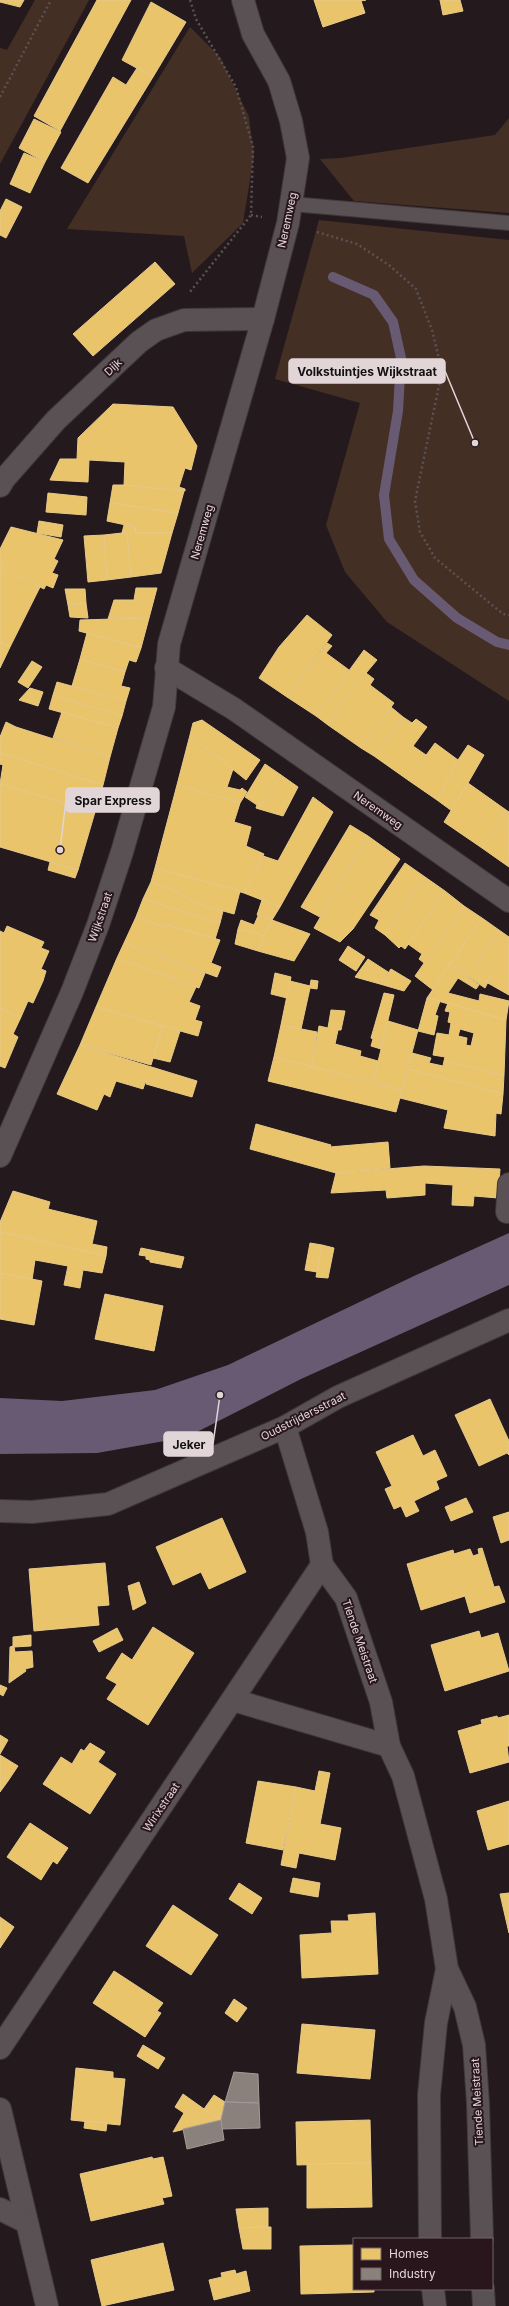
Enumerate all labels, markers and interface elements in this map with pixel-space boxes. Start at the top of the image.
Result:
street label: Neremweg [274,191,300,249]
street label: Dijk [101,355,125,379]
callout: Volkstuintjes Wijkstraat [289,359,445,383]
text: Volkstuintjes Wijkstraat [297,364,437,379]
street label: Neremweg [187,503,217,561]
callout: Spar Express [66,788,159,812]
street label: Neremweg [351,788,405,832]
text: Spar Express [74,793,152,808]
street label: Wijkstraat [85,890,115,944]
street label: Oudstrijdersstraat [258,1388,348,1443]
callout: Jeker [164,1432,213,1456]
text: Jeker [173,1437,206,1452]
street label: Tiende Meistraat [339,1597,381,1685]
street label: Wirixstraat [140,1780,183,1834]
street label: Tiende Meistraat [468,2058,486,2146]
legend [353,2238,493,2290]
text: Homes [389,2246,429,2261]
text: Industry [389,2266,436,2281]

